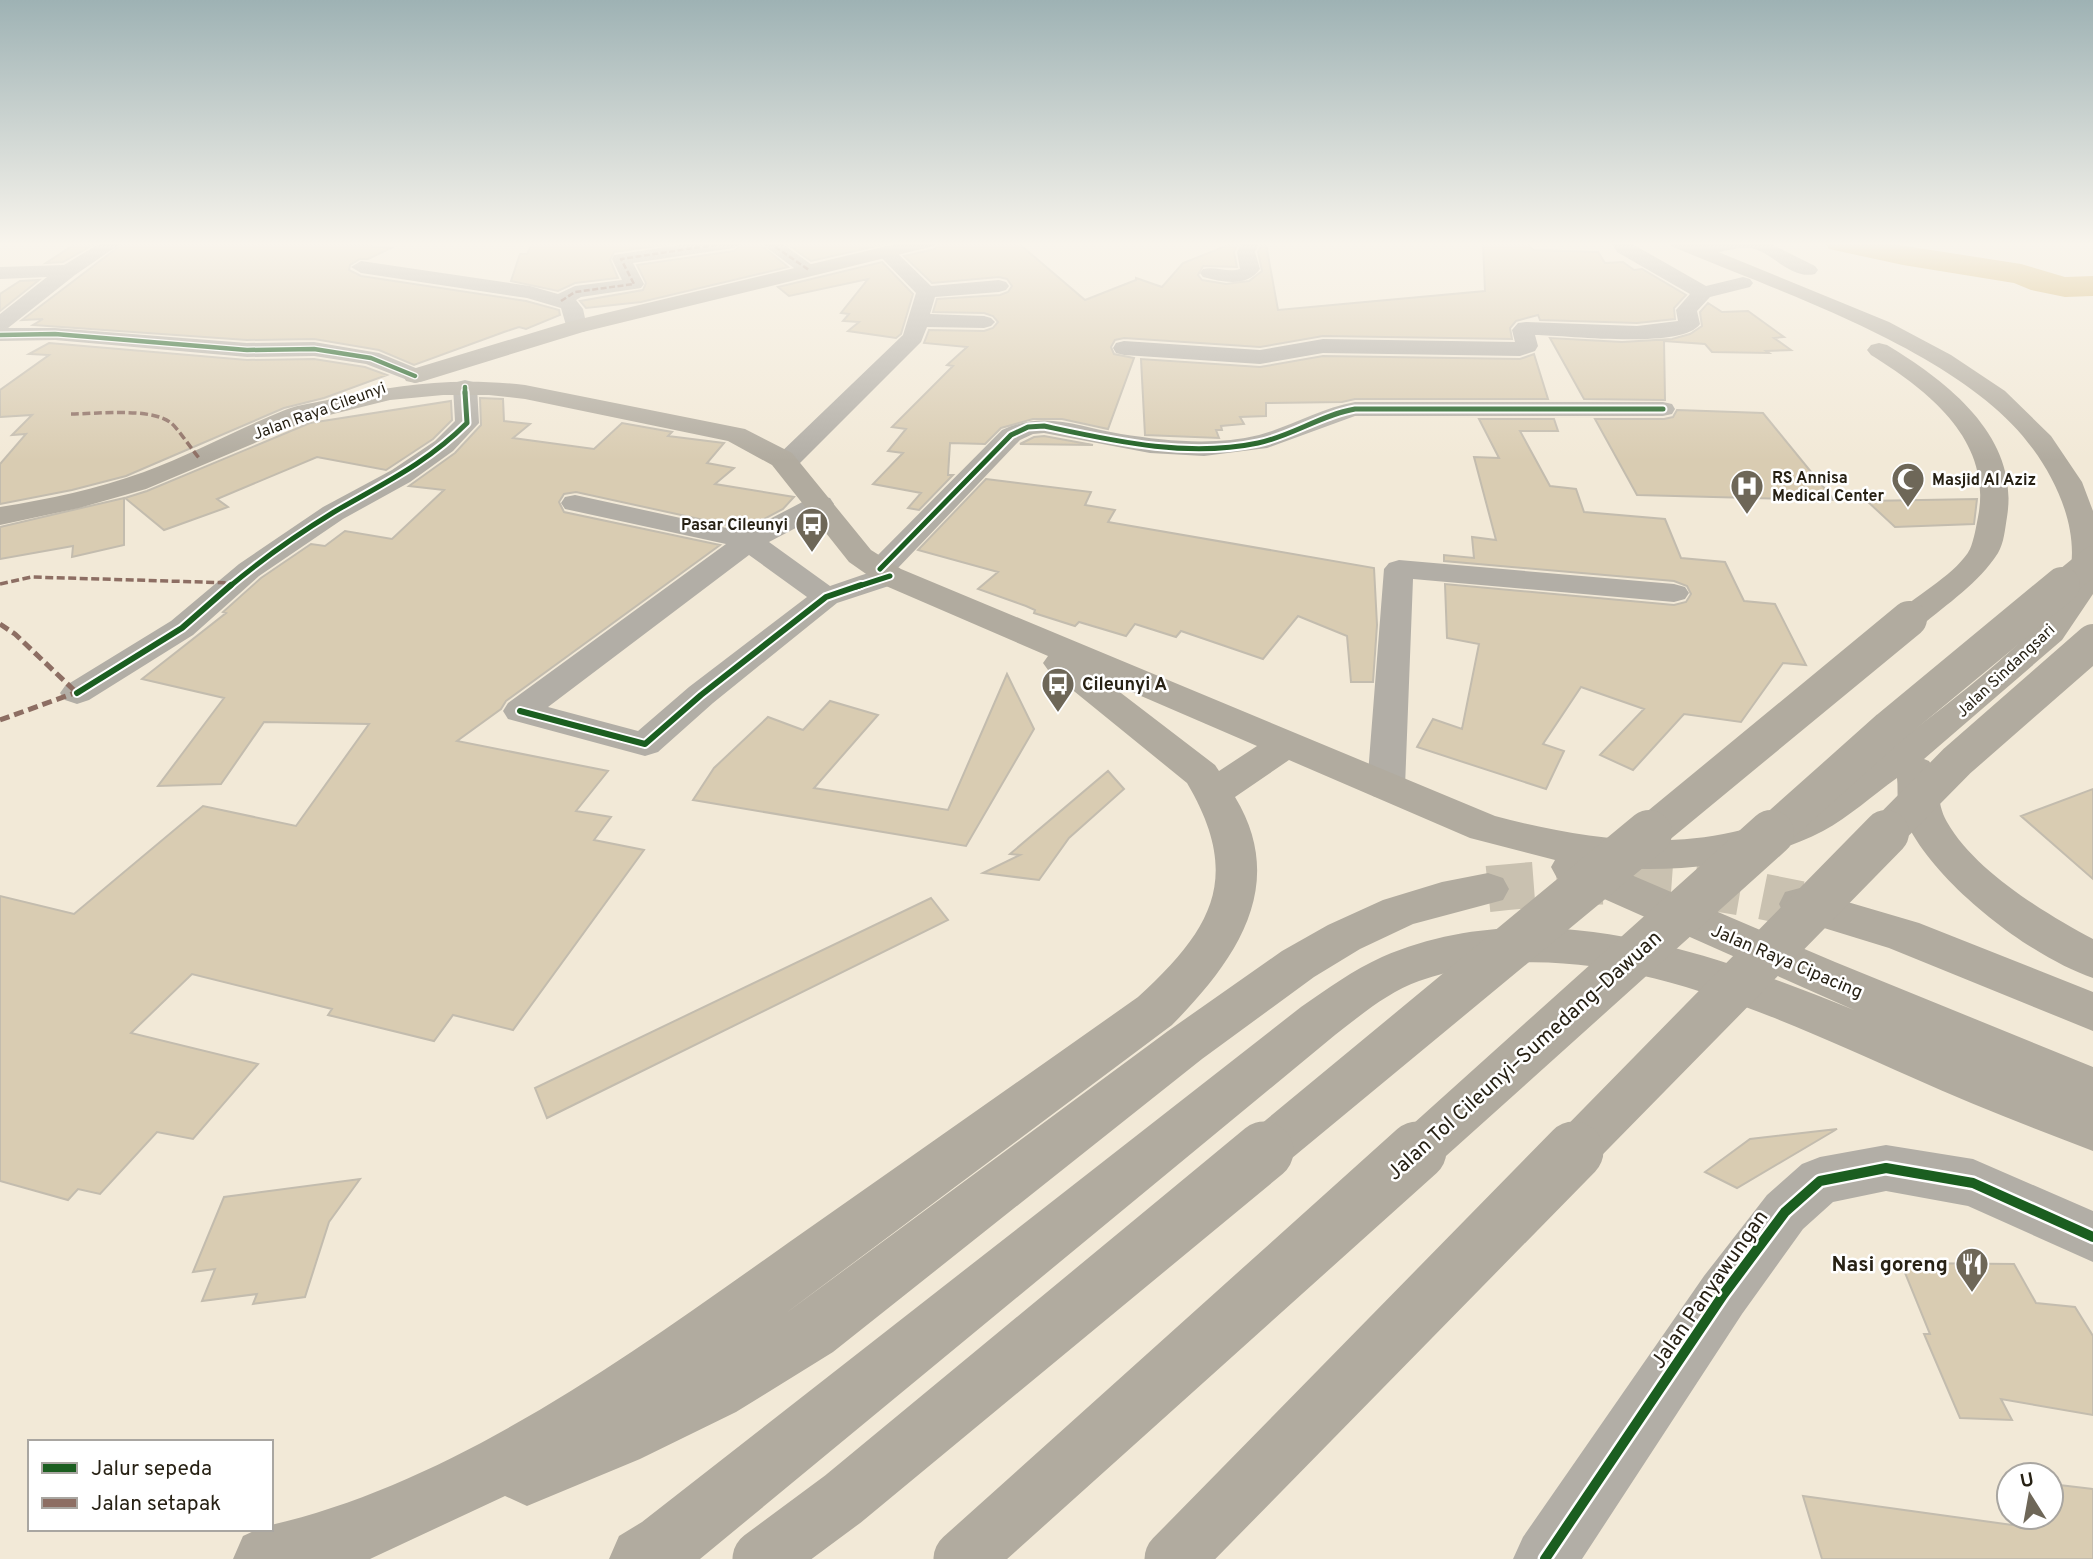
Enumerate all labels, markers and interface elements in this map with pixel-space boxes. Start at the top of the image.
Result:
street label: Jalan Raya Cileunyi [251,379,389,445]
mosque icon: Masjid Al Aziz [1889,460,1927,509]
hospital icon: RS Annisa Medical Center [1728,467,1766,516]
place label: RS Annisa Medical Center [1772,469,1885,507]
place label: Masjid Al Aziz [1932,471,2036,491]
bus stop icon: Pasar Cileunyi [793,505,831,554]
place label: Pasar Cileunyi [681,516,788,536]
street label: Jalan Sindangsari [1953,621,2060,722]
bus stop icon: Cileunyi A [1039,665,1077,714]
place label: Cileunyi A [1082,674,1167,697]
street label: Jalan Raya Cipacing [1707,920,1866,1005]
street label: Jalan Tol Cileunyi–Sumedang–Dawuan [1382,925,1668,1187]
street label: Jalan Panyawungan [1645,1205,1775,1375]
restaurant icon: Nasi goreng [1953,1245,1991,1294]
place label: Nasi goreng [1831,1252,1948,1279]
legend [28,1440,273,1531]
text: Jalur sepeda [91,1456,212,1483]
north arrow [1995,1461,2065,1531]
text: U [2018,1468,2036,1494]
text: Jalan setapak [91,1491,221,1518]

